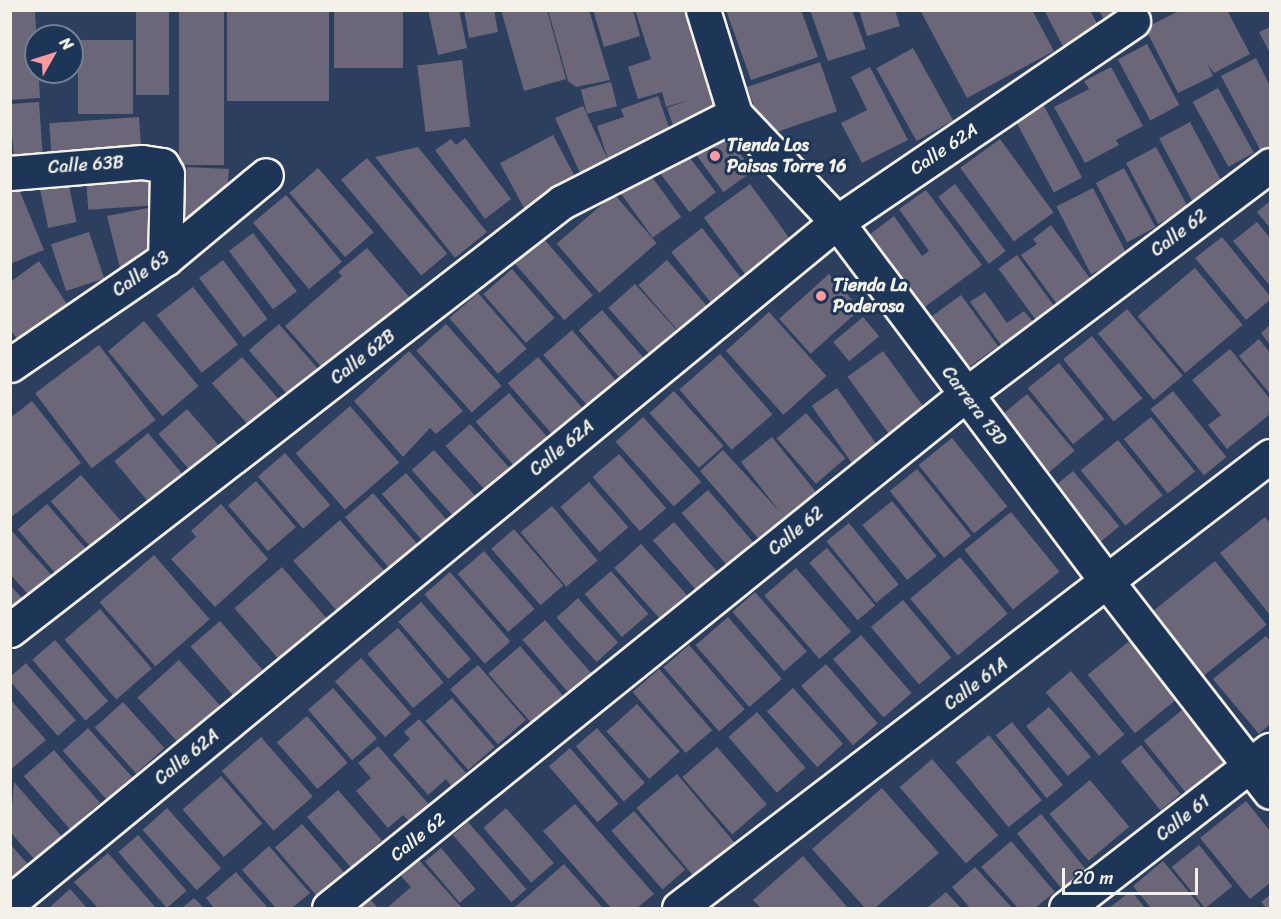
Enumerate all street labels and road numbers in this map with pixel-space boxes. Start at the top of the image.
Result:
street label: Calle 62A [906,119,982,179]
street label: Calle 63B [47,152,125,178]
street label: Calle 62 [1147,205,1211,261]
street label: Calle 63 [108,247,174,301]
street label: Calle 62B [326,325,400,389]
street label: Carrera 13D [937,362,1011,450]
street label: Calle 62A [525,415,599,481]
street label: Calle 62 [764,502,828,560]
street label: Calle 61A [940,653,1012,715]
street label: Calle 62A [150,724,224,790]
street label: Calle 61 [1152,790,1214,846]
street label: Calle 62 [386,808,450,866]

